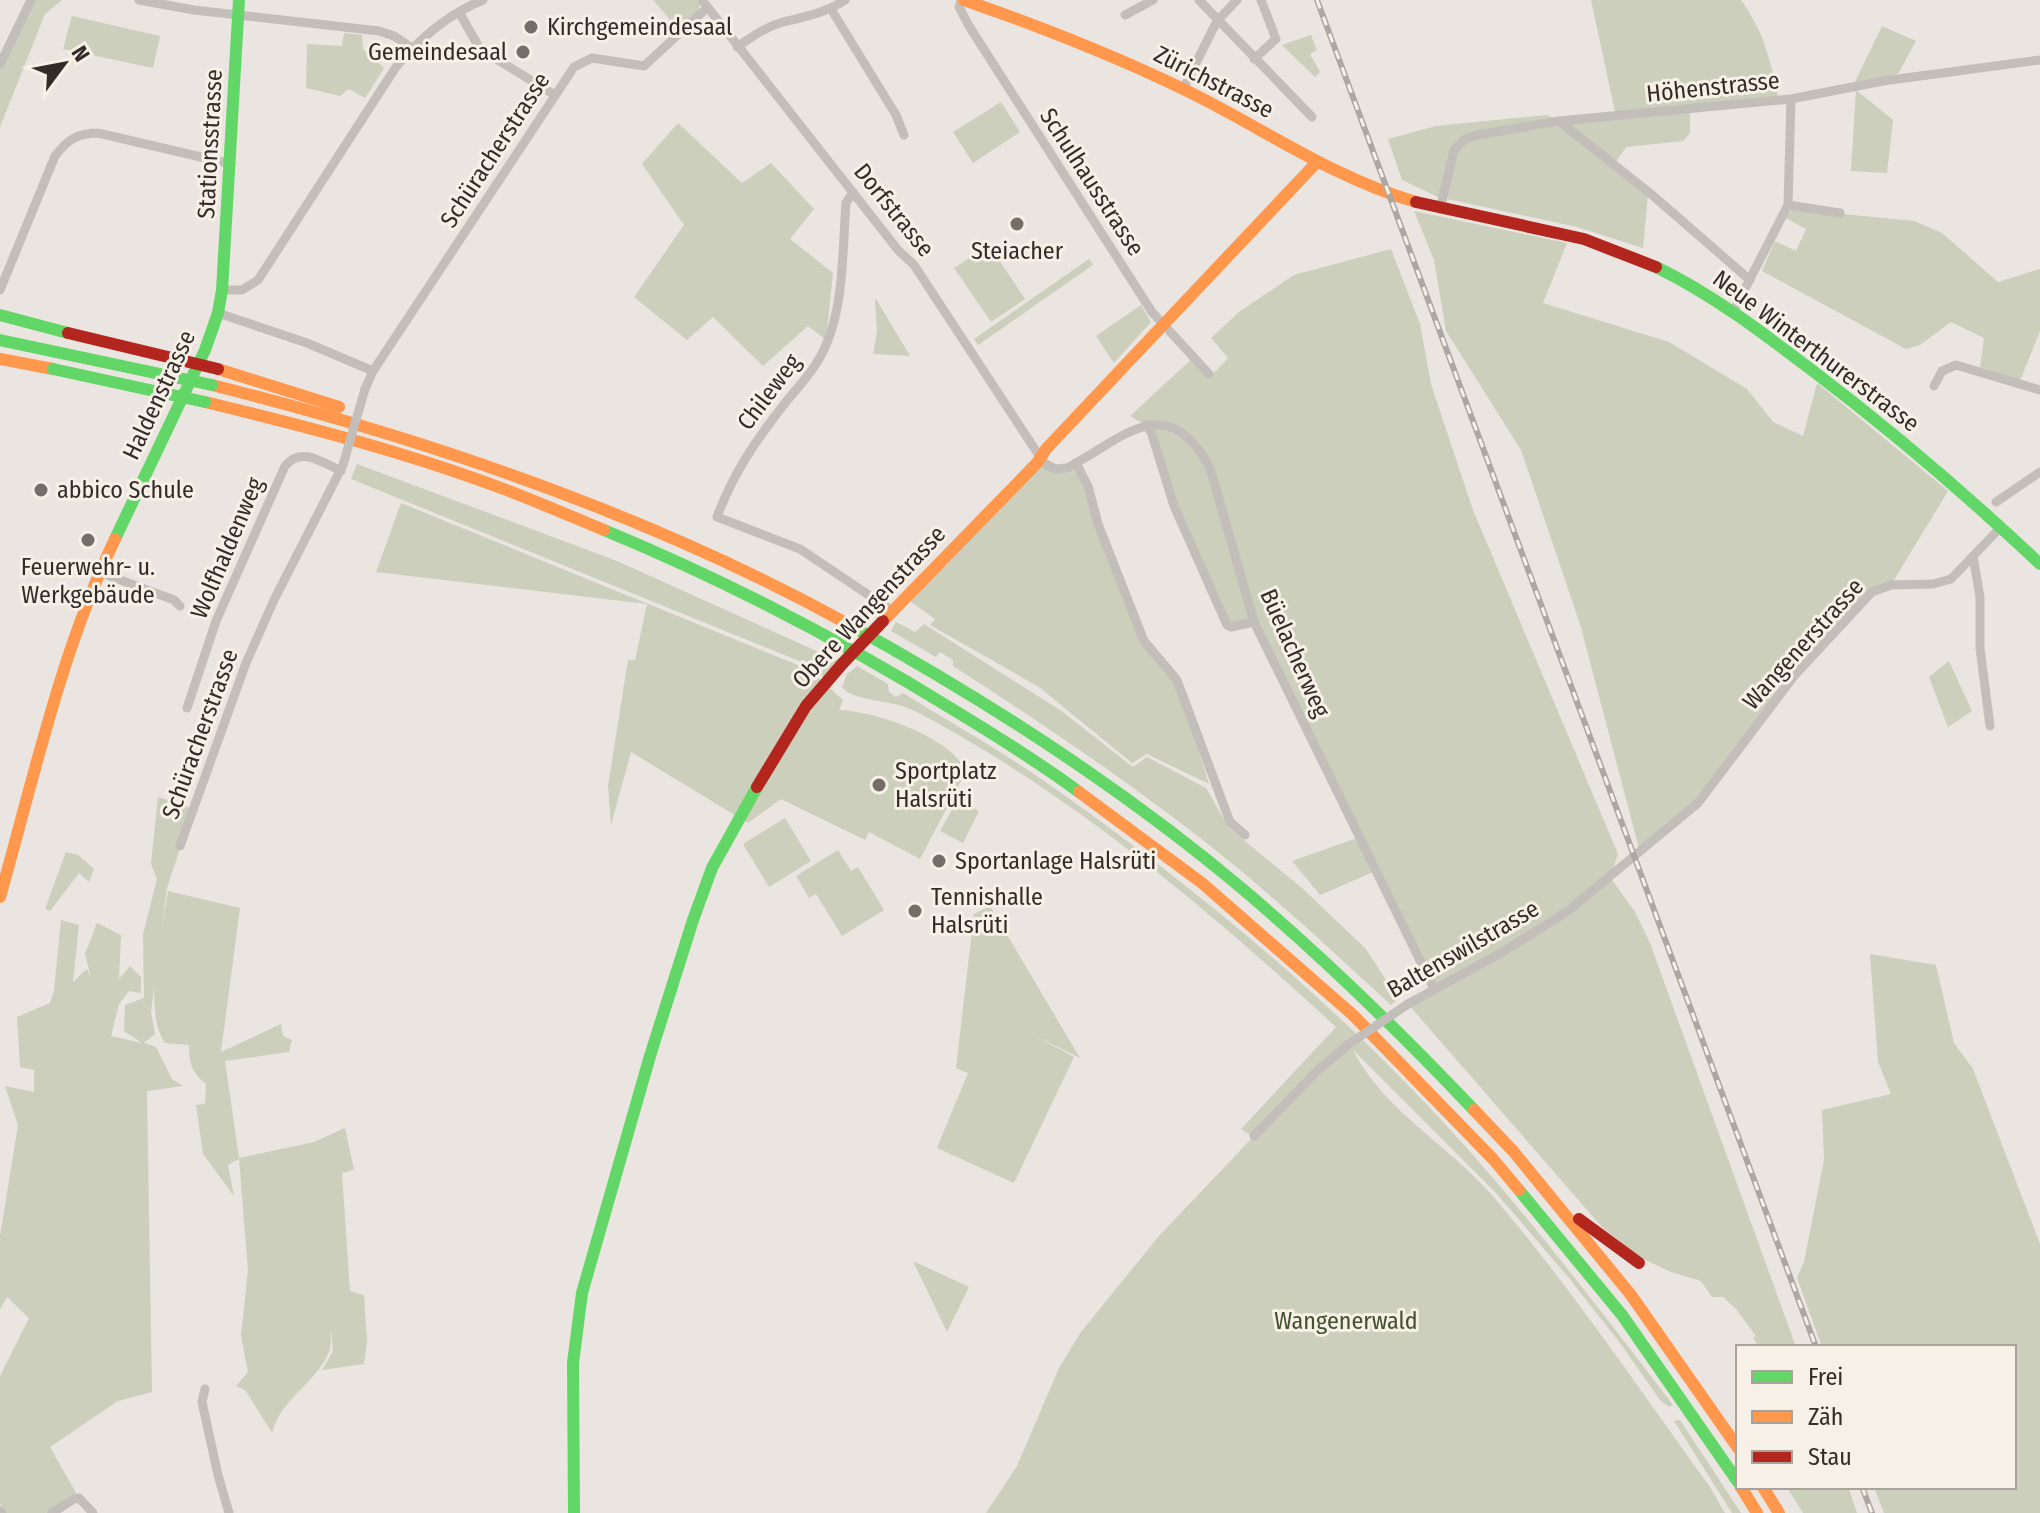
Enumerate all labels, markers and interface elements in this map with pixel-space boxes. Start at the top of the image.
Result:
place label: Kirchgemeindesaal [547,13,732,41]
marker: Kirchgemeindesaal [522,18,540,36]
north arrow [24,24,104,104]
place label: Gemeindesaal [368,38,507,66]
street label: Zürichstrasse [1150,40,1278,124]
text: N [66,41,95,66]
marker: Gemeindesaal [514,43,532,61]
street label: Höhenstrasse [1645,66,1781,108]
street label: Schüracherstrasse [435,67,555,233]
street label: Stationsstrasse [192,68,228,220]
street label: Schulhausstrasse [1034,103,1150,261]
street label: Dorfstrasse [848,158,940,262]
marker: Steiacher [1008,215,1026,233]
place label: Steiacher [971,237,1064,265]
street label: Neue Winterthurerstrasse [1707,264,1925,438]
street label: Haldenstrasse [117,326,201,464]
street label: Chileweg [731,348,807,435]
street label: Wolfhaldenweg [185,473,270,623]
place label: abbico Schule [57,476,194,504]
marker: abbico Schule [32,481,50,499]
street label: Obere Wangenstrasse [787,520,951,694]
marker: Feuerwehr- u. Werkgebäude [79,531,97,549]
place label: Feuerwehr- u. Werkgebäude [21,553,155,609]
street label: Wangenerstrasse [1737,573,1869,715]
street label: Büelacherweg [1254,584,1336,722]
street label: Schüracherstrasse [156,645,244,823]
place label: Sportplatz Halsrüti [895,757,997,813]
marker: Sportplatz Halsrüti [870,776,888,794]
place label: Sportanlage Halsrüti [955,847,1156,875]
marker: Sportanlage Halsrüti [930,852,948,870]
place label: Tennishalle Halsrüti [931,883,1043,939]
street label: Baltenswilstrasse [1382,894,1544,1004]
marker: Tennishalle Halsrüti [906,902,924,920]
park label: Wangenerwald [1274,1307,1418,1335]
legend [1736,1345,2016,1489]
text: Frei [1808,1363,1843,1391]
text: Zäh [1808,1403,1843,1431]
text: Stau [1808,1443,1852,1471]

